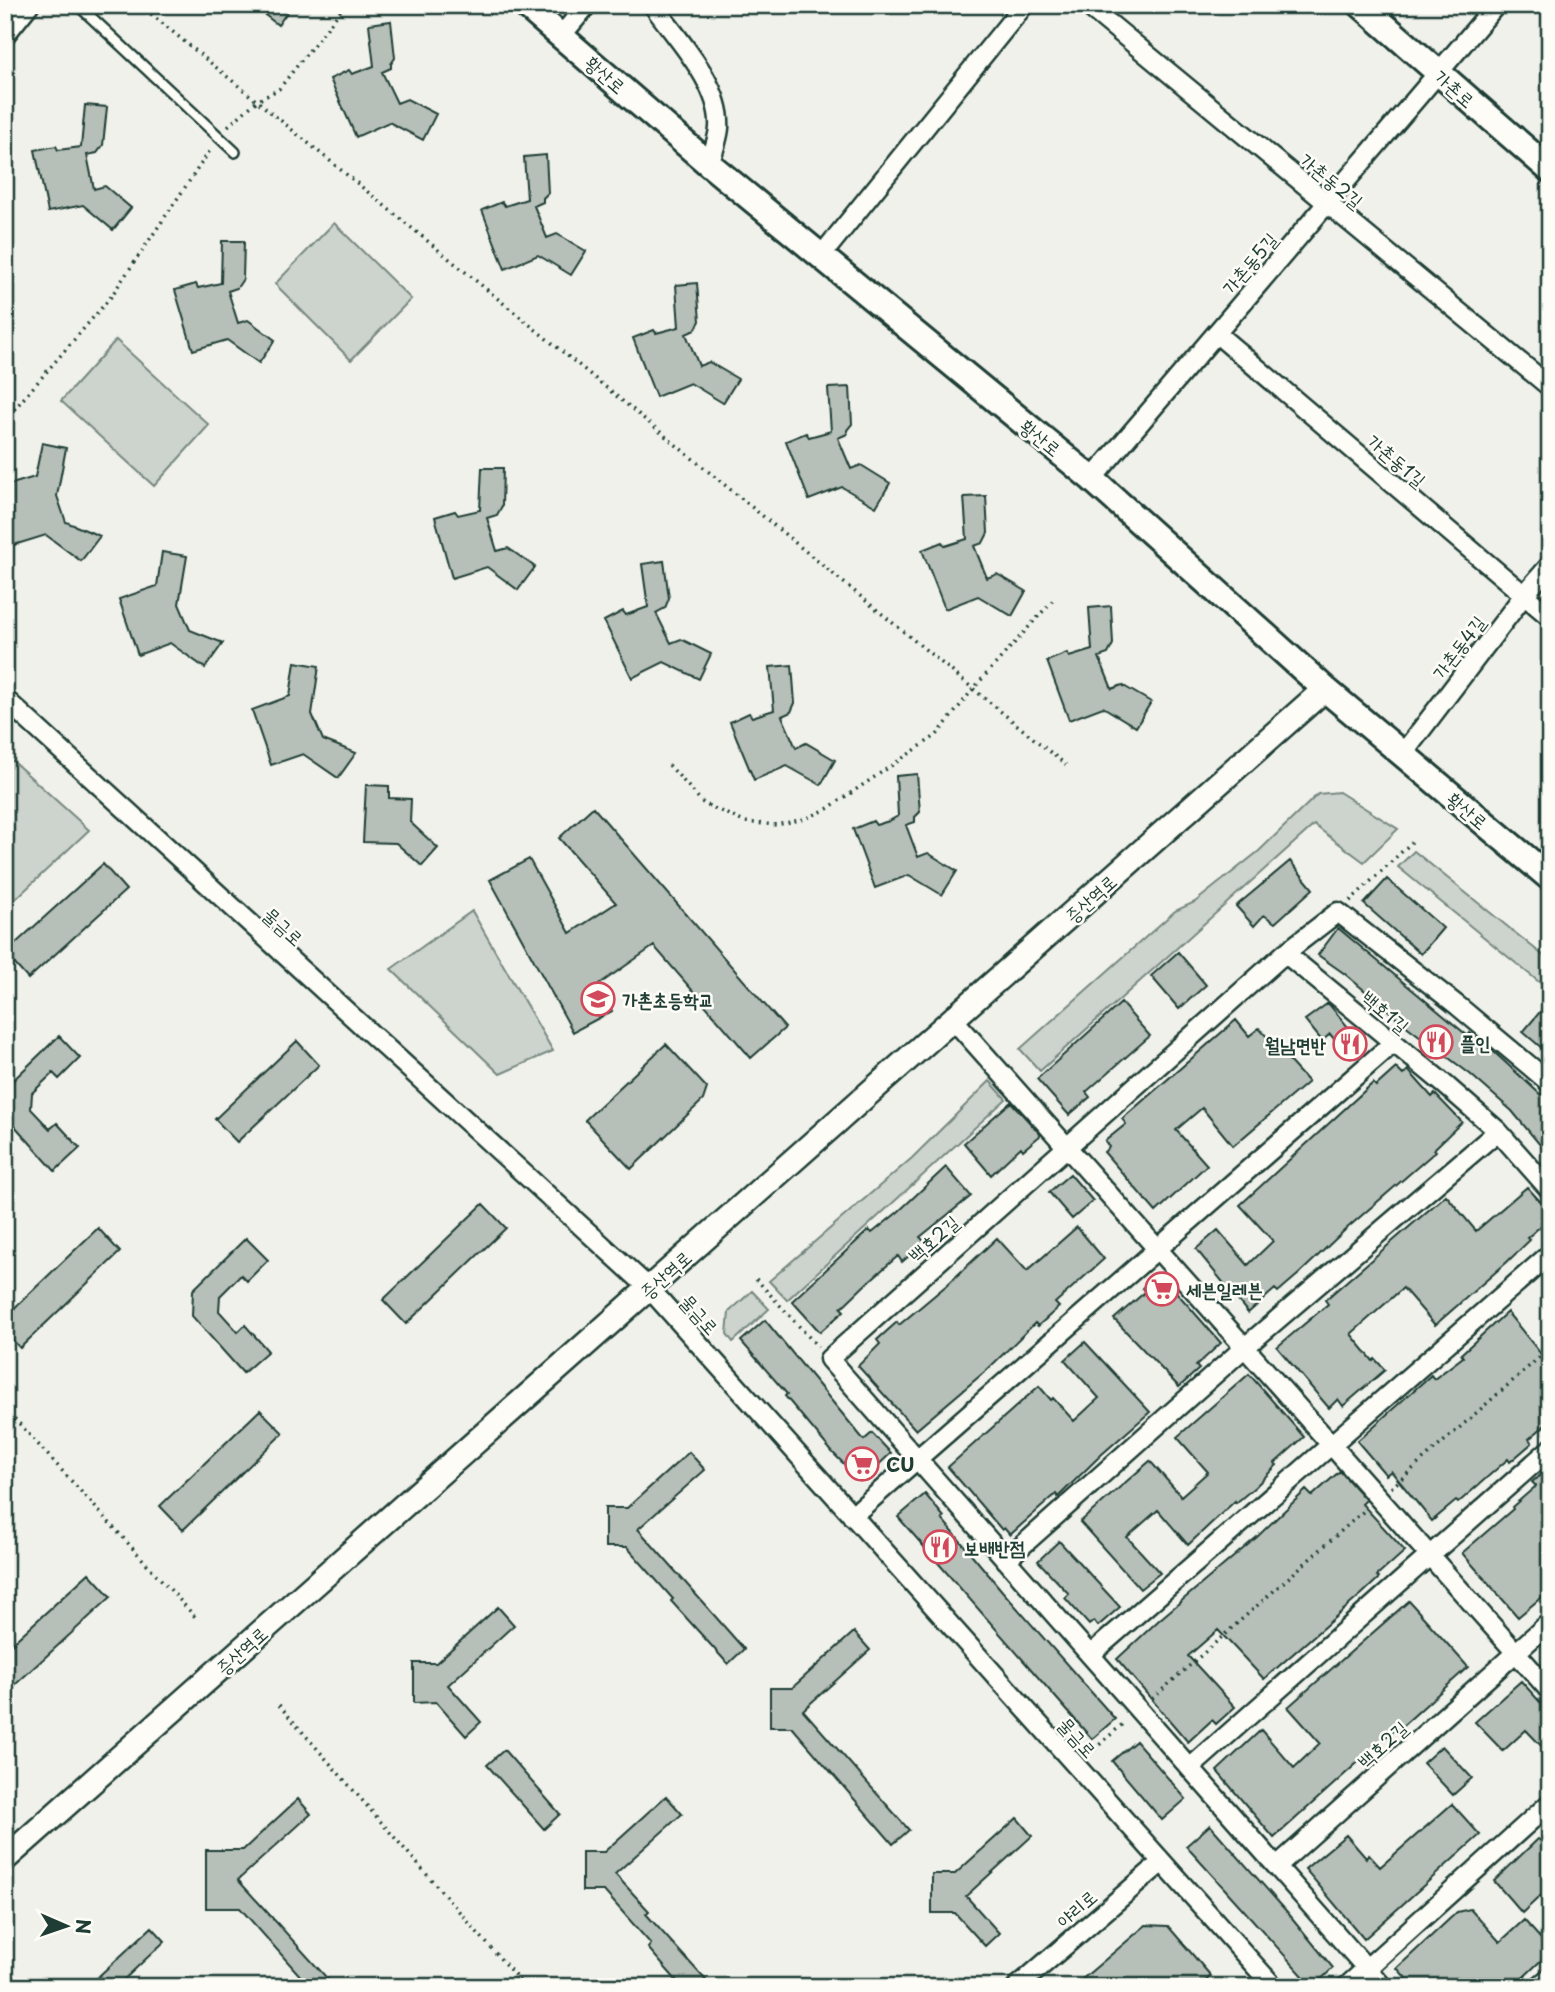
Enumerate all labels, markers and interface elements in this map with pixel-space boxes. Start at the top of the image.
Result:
street label: 황산로 [580,48,632,100]
street label: 가촌로 [1429,62,1481,114]
street label: 가촌동2길 [1294,146,1370,214]
street label: 가촌동5길 [1215,226,1283,300]
street label: 황산로 [1014,412,1068,462]
street label: 가촌동1길 [1361,427,1433,493]
street label: 가촌동4길 [1425,609,1491,685]
street label: 황산로 [1441,785,1495,835]
street label: 증산역로 [1058,867,1122,929]
street label: 물금로 [258,900,310,952]
school or university icon: 가촌초등학교 [579,980,617,1018]
street label: 백호1길 [1356,983,1416,1039]
place label: 가촌초등학교 [622,985,714,1013]
restaurant icon: 플인 [1417,1023,1455,1061]
restaurant icon: 월남면반 [1331,1025,1369,1063]
place label: 플인 [1460,1028,1491,1056]
place label: 월남면반 [1265,1030,1327,1058]
street label: 백호2길 [901,1208,965,1268]
street label: 증산역로 [633,1243,697,1305]
supermarket icon: 세븐일레븐 [1143,1270,1181,1308]
place label: 세븐일레븐 [1186,1275,1262,1303]
street label: 물금로 [674,1288,726,1340]
supermarket icon: CU [843,1445,881,1483]
place label: CU [886,1450,915,1478]
restaurant icon: 보배반점 [921,1528,959,1566]
place label: 보배반점 [964,1533,1026,1561]
street label: 증산역로 [209,1619,273,1681]
street label: 물금로 [1052,1711,1104,1763]
street label: 백호2길 [1351,1714,1413,1774]
street label: 야리로 [1050,1882,1102,1934]
north arrow [32,1890,102,1960]
text: N [70,1919,98,1935]

